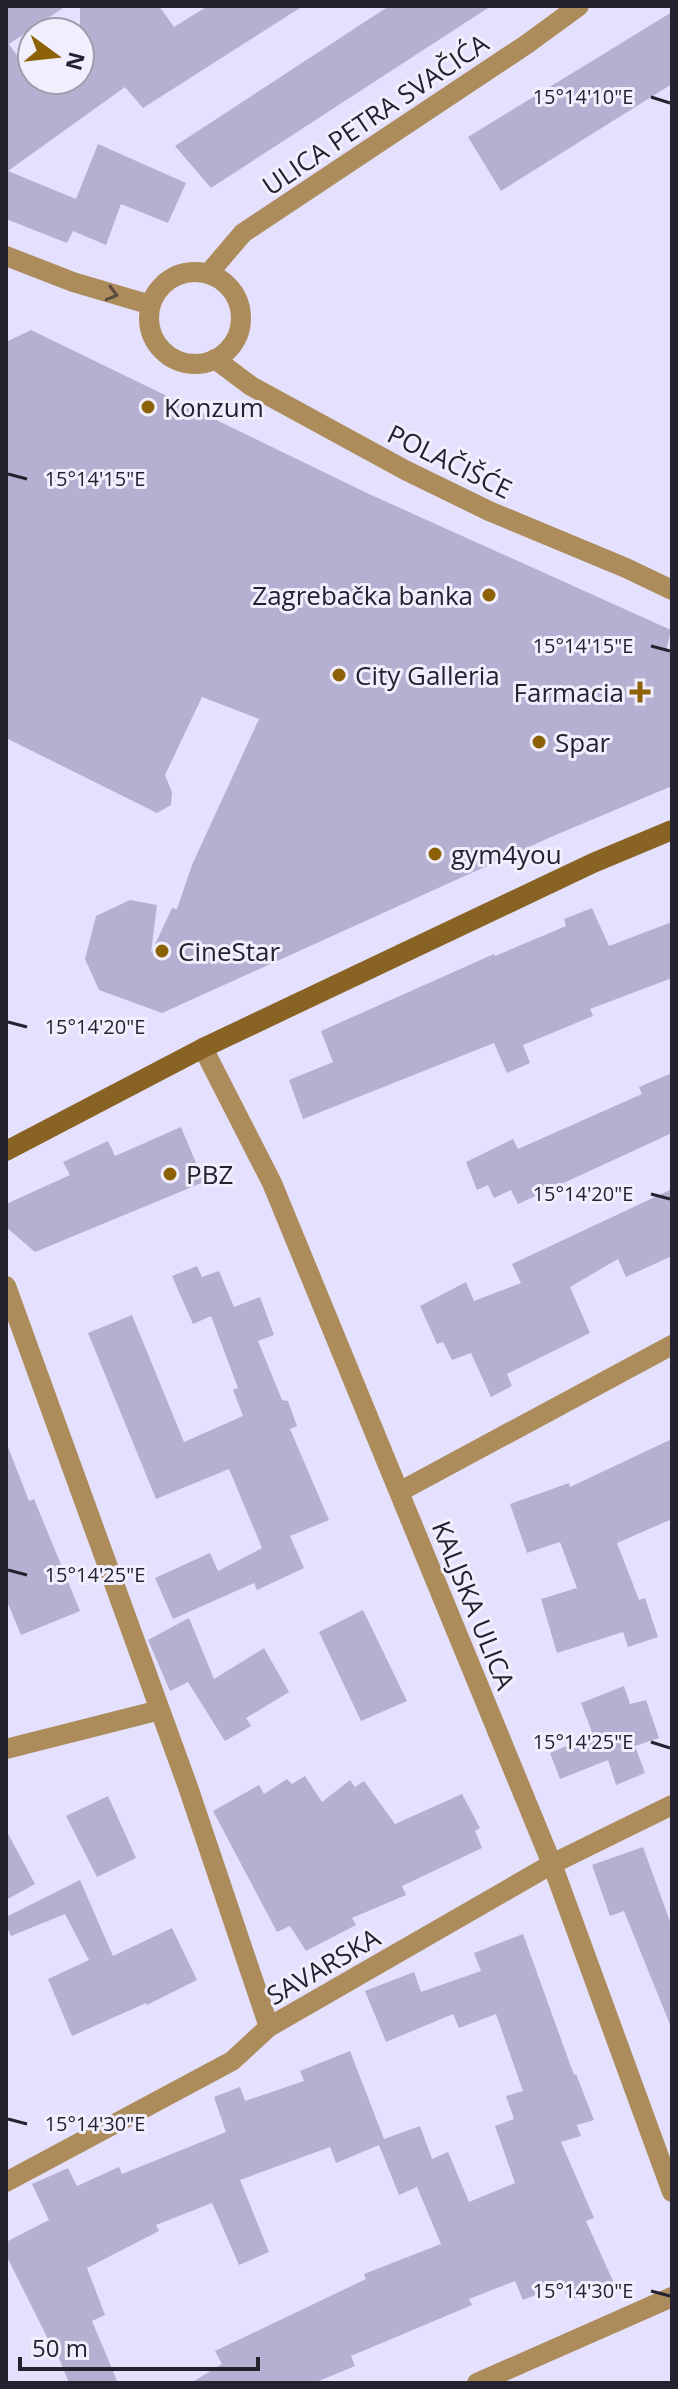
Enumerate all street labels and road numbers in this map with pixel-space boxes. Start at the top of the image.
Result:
street label: ULICA PETRA SVAČIĆA [255,24,496,203]
street label: POLAČIŠĆE [382,415,518,507]
street label: KALJSKA ULICA [424,1515,524,1695]
street label: SAVARSKA [260,1919,387,2013]

